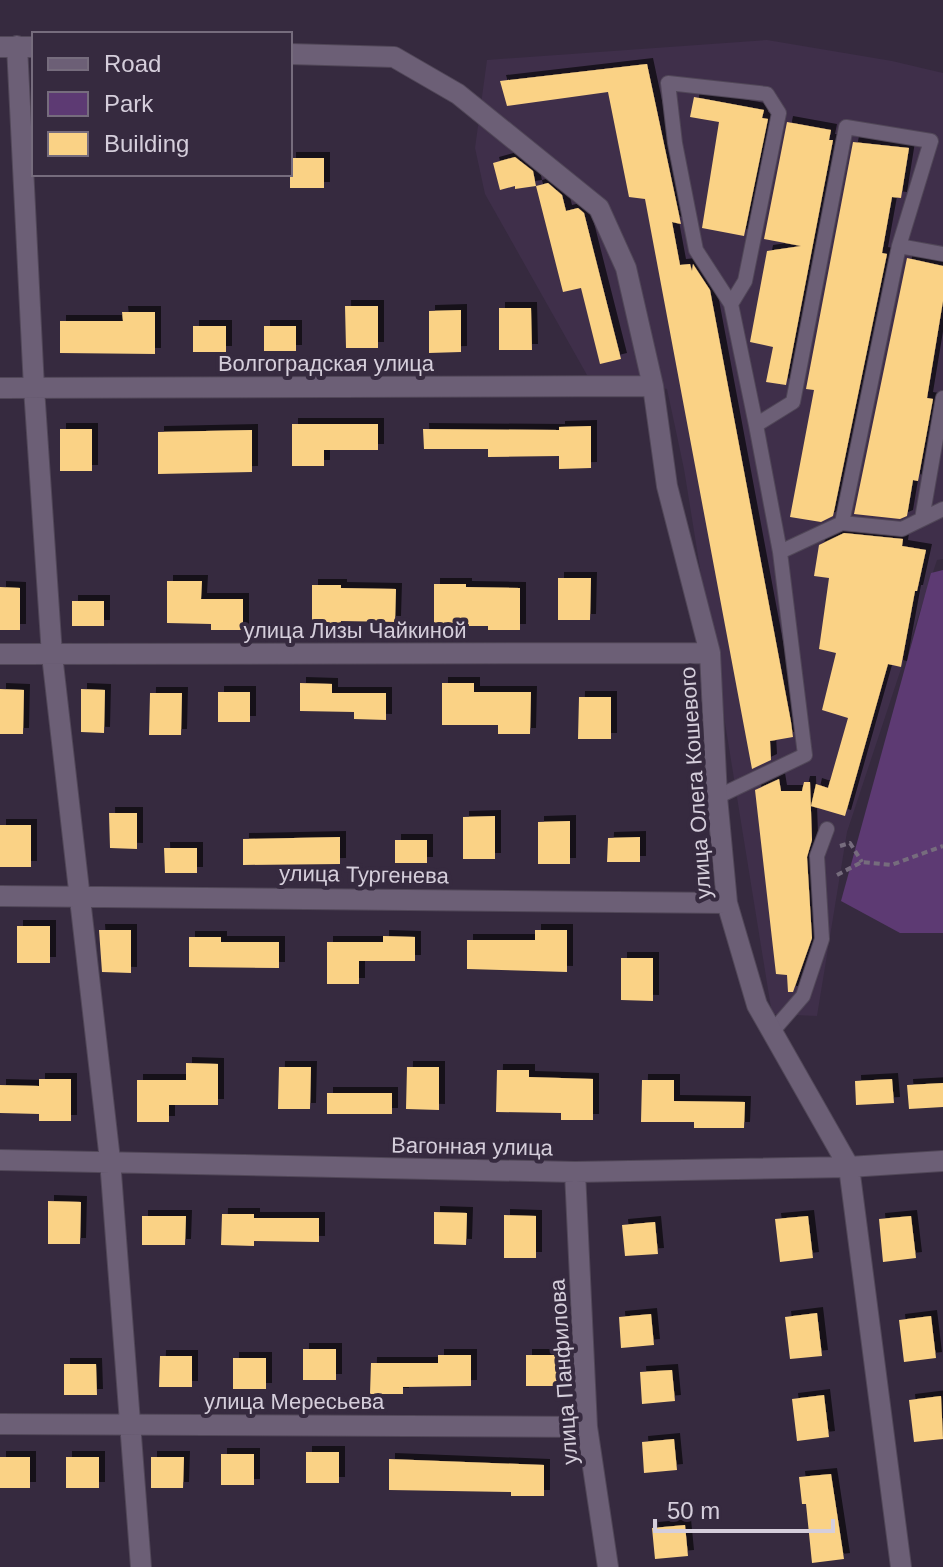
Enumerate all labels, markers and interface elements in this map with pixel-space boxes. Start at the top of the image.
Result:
legend [32,32,292,176]
text: Road [104,50,161,77]
text: Park [104,90,154,117]
text: Building [104,130,189,157]
street label: Волгоградская улица [218,351,435,376]
street label: улица Лизы Чайкиной [243,618,467,643]
street label: улица Олега Кошевого [675,666,716,900]
street label: улица Тургенева [279,861,450,888]
street label: Вагонная улица [391,1133,554,1160]
street label: улица Панфилова [544,1277,582,1466]
street label: улица Мересьева [204,1389,385,1414]
scale bar [655,1483,833,1533]
text: 50 m [667,1497,720,1524]

